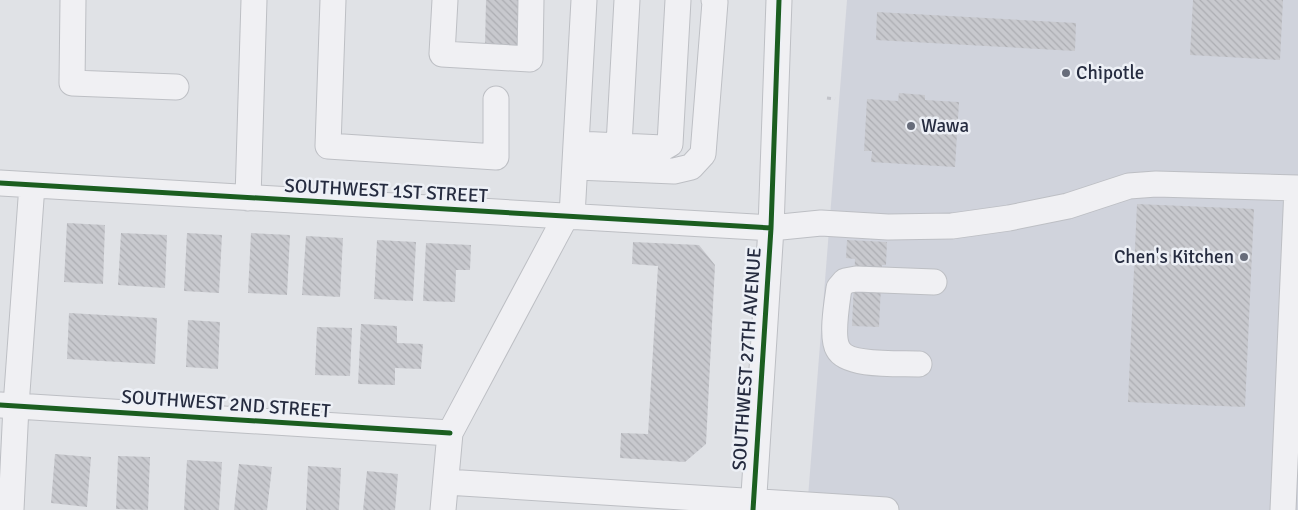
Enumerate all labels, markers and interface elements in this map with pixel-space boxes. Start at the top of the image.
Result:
place label: Chipotle [1076,61,1144,85]
marker: Chipotle [1060,67,1072,79]
place label: Wawa [921,114,969,138]
marker: Wawa [905,120,917,132]
street label: SOUTHWEST 1ST STREET [284,174,489,208]
place label: Chen's Kitchen [1114,245,1234,269]
street label: SOUTHWEST 27TH AVENUE [727,246,767,472]
marker: Chen's Kitchen [1238,251,1250,263]
street label: SOUTHWEST 2ND STREET [121,385,332,423]

